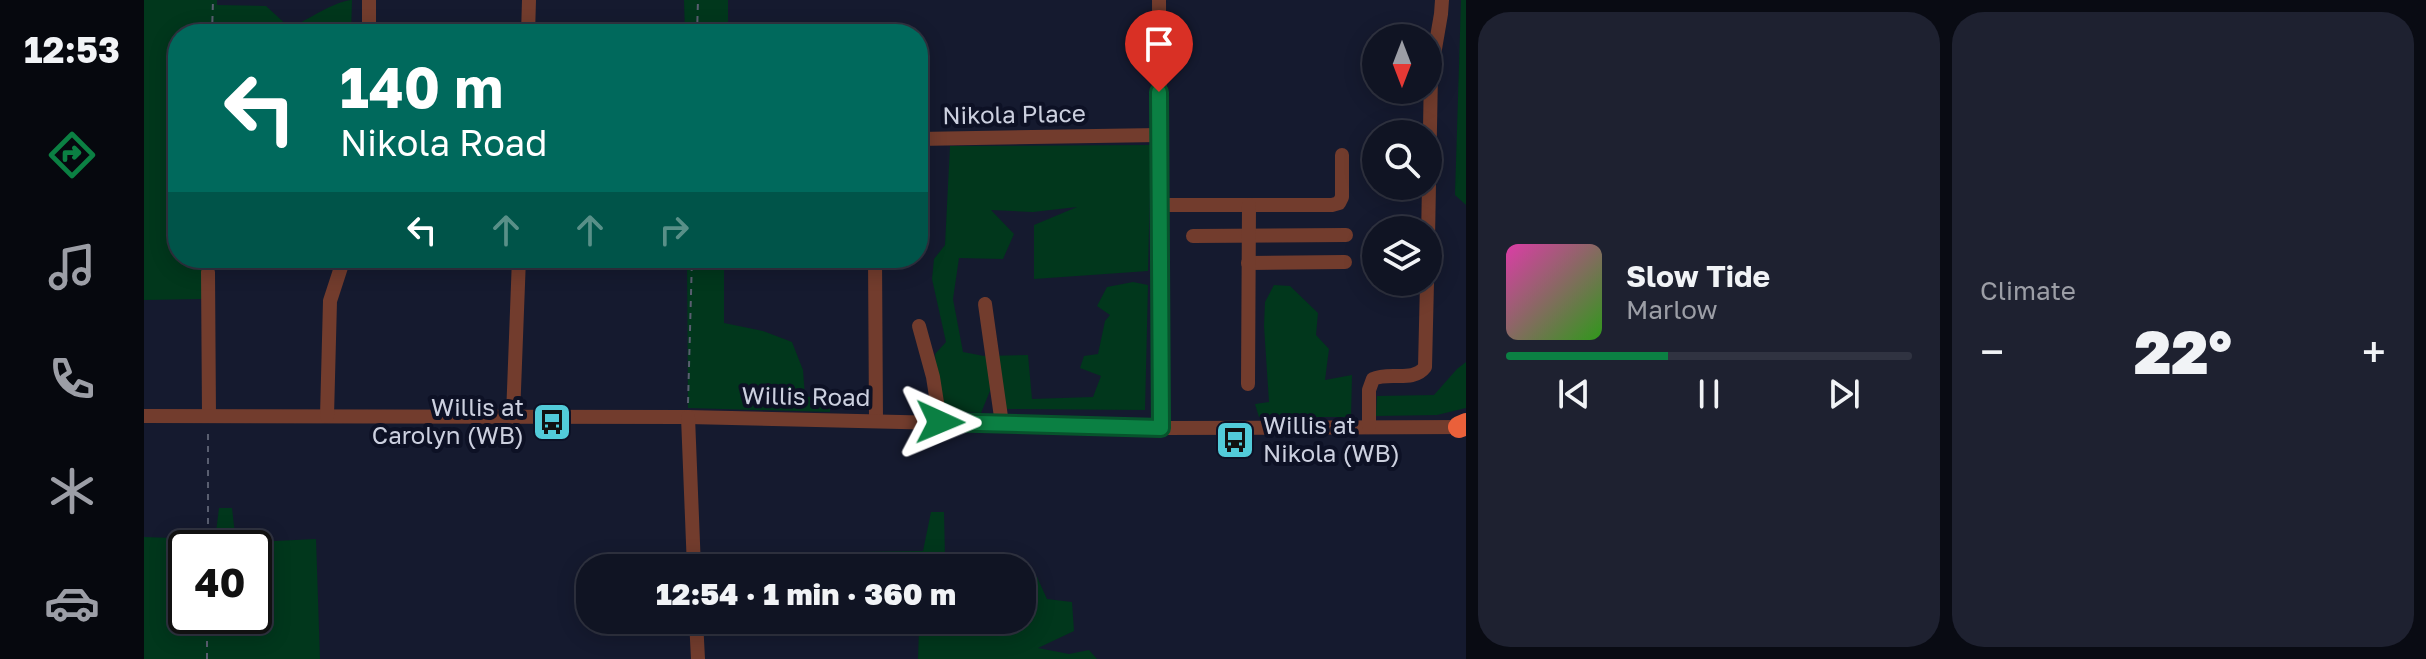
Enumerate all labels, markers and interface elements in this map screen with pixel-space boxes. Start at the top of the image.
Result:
pin [1125,10,1193,92]
icon: arrive [1137,22,1181,66]
north arrow [1362,24,1442,104]
map controls [1362,24,1442,296]
text: 12:53 [24,28,120,71]
text: 140 m [340,53,503,120]
icon: left [208,56,312,160]
street label: Nikola Place [942,98,1086,129]
button: search [1362,120,1442,200]
text: Nikola Road [340,121,547,164]
icon: directions [44,127,100,183]
icon: left [400,208,444,252]
icon: ahead [484,208,528,252]
icon: ahead [568,208,612,252]
icon: right [652,208,696,252]
button: layers [1362,216,1442,296]
icon: music [44,239,100,295]
text: Slow Tide [1626,258,1770,294]
text: Climate [1980,275,2076,306]
text: Marlow [1626,294,1718,325]
text: 22° [2134,315,2232,387]
text: − [1980,325,2004,378]
text: + [2362,325,2386,378]
icon: phone [44,351,100,407]
icon: previous [1552,372,1596,416]
icon: pause [1687,372,1731,416]
icon: next [1822,372,1866,416]
street label: Willis Road [741,380,871,411]
position arrow [898,380,982,464]
place label: Willis at Carolyn (WB) [372,392,524,449]
bus stop icon: Willis at Carolyn (WB) [531,401,573,443]
place label: Willis at Nikola (WB) [1263,410,1400,467]
bus stop icon: Willis at Nikola (WB) [1214,419,1256,461]
icon: climate [44,463,100,519]
speed limit sign: 40 [168,530,272,634]
icon: car [44,575,100,631]
text: 12:54 · 1 min · 360 m [656,576,956,612]

